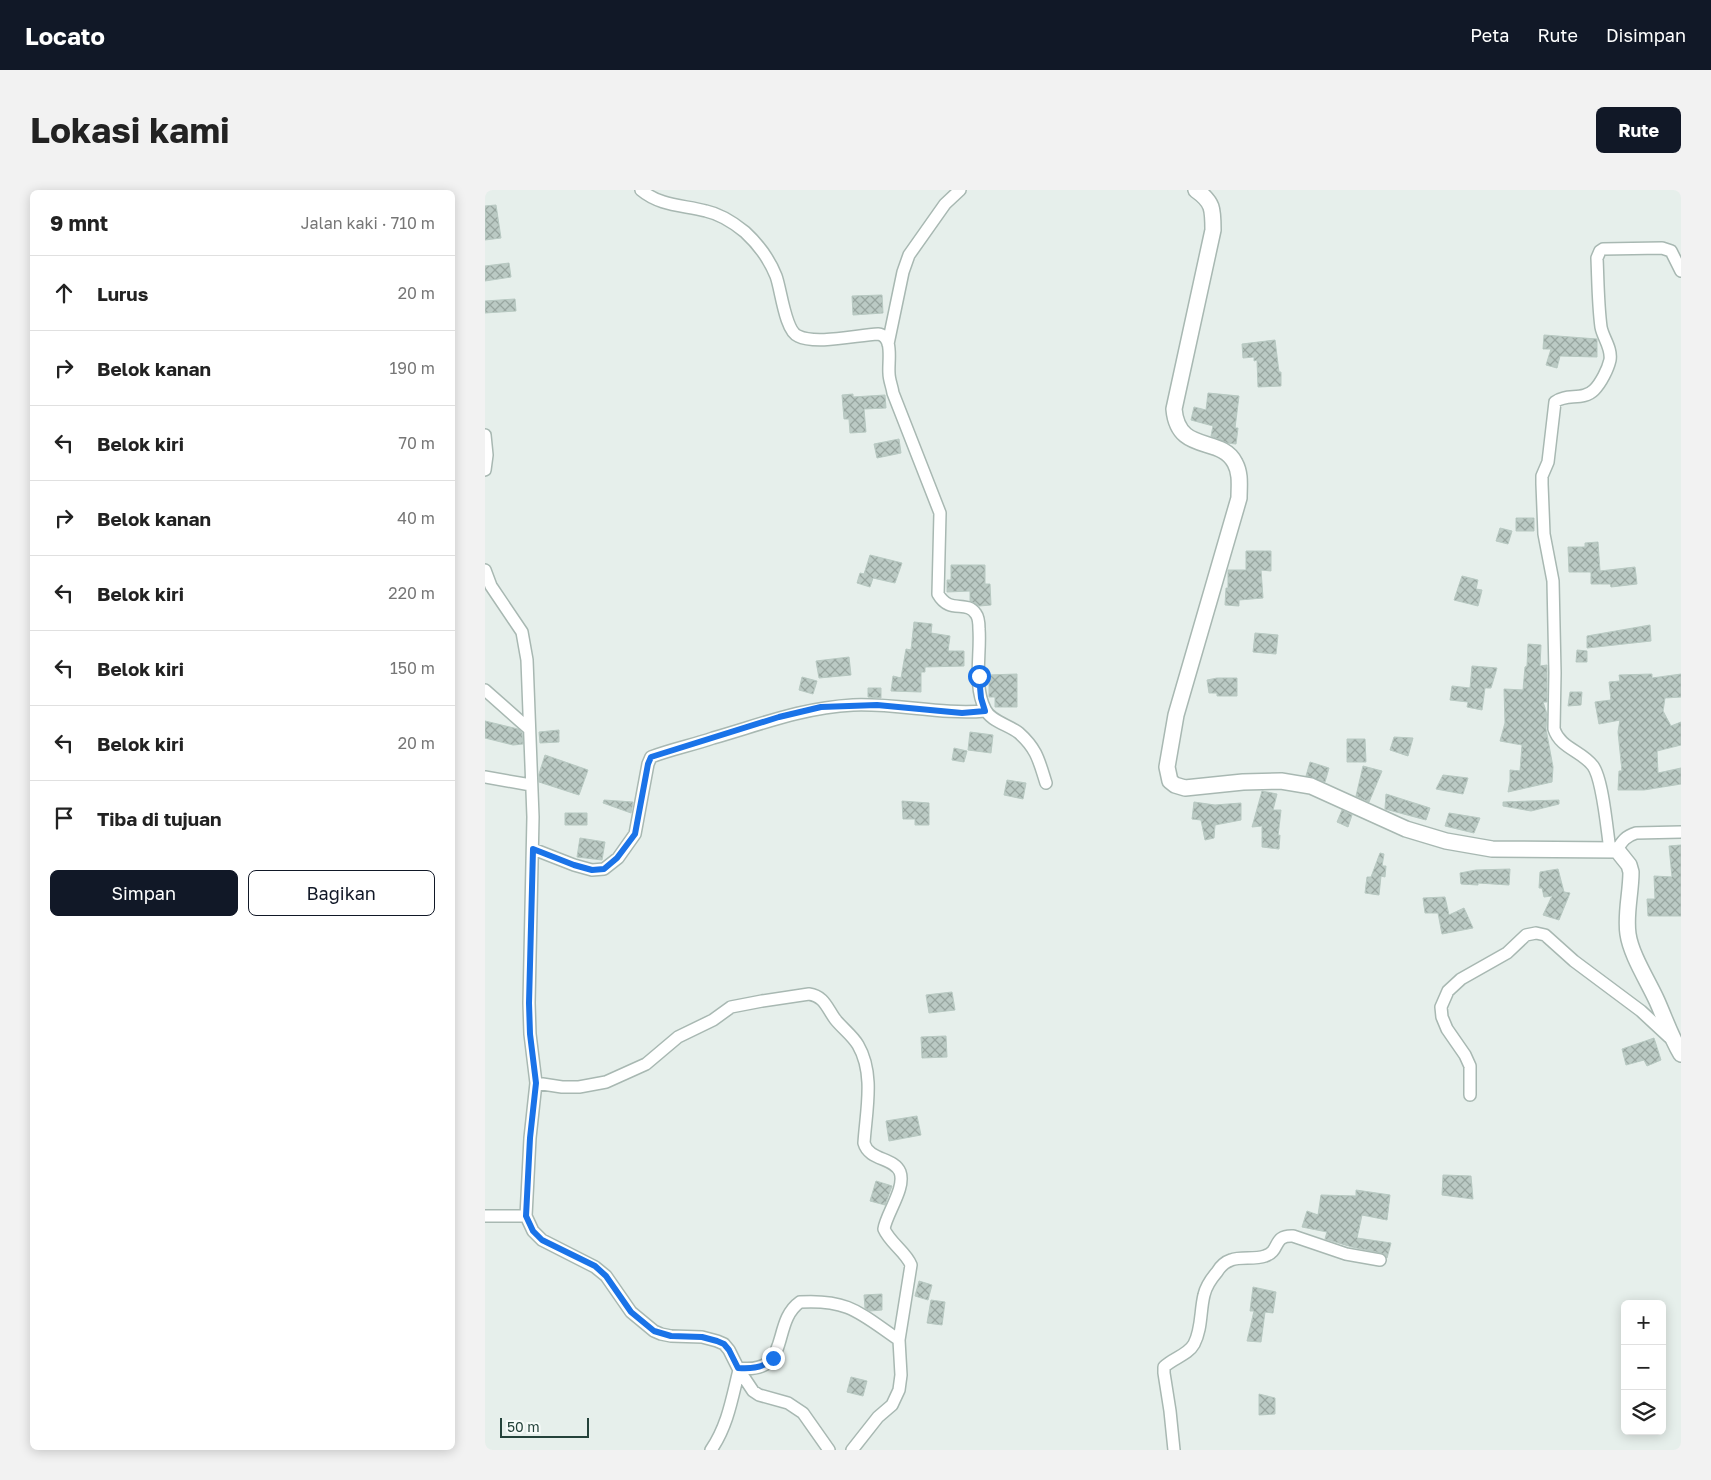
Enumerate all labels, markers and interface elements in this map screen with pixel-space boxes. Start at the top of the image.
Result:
text: Locato [25,21,105,50]
text: Peta [1470,24,1510,46]
text: Rute [1538,24,1578,46]
text: Disimpan [1606,24,1686,46]
button: Rute [1596,107,1681,153]
text: Lokasi kami [30,109,230,151]
text: 9 mnt [50,210,108,236]
text: Jalan kaki · 710 m [301,213,435,233]
icon: ahead [50,279,78,307]
text: Lurus [97,282,148,305]
text: 20 m [398,283,435,303]
icon: right [50,354,78,382]
text: Belok kanan [97,357,211,380]
text: 190 m [389,358,435,378]
icon: left [50,429,78,457]
text: Belok kiri [97,432,184,455]
text: 70 m [398,433,435,453]
icon: right [50,504,78,532]
text: Belok kanan [97,507,211,530]
text: 40 m [397,508,435,528]
icon: left [50,579,78,607]
text: Belok kiri [97,582,184,605]
text: 220 m [388,583,435,603]
icon: left [50,654,78,682]
text: Belok kiri [97,657,184,680]
text: 150 m [390,658,435,678]
route start [968,665,991,688]
icon: left [50,729,78,757]
text: Belok kiri [97,732,184,755]
text: 20 m [398,733,435,753]
icon: arrive [50,804,78,832]
text: Tiba di tujuan [97,807,222,830]
button: Simpan [50,870,238,916]
button: Bagikan [248,870,435,916]
map controls [1621,1300,1666,1435]
button: + [1621,1300,1666,1345]
button: − [1621,1345,1666,1390]
route end [762,1347,785,1370]
button: layers [1621,1390,1666,1435]
scale bar [500,1415,589,1438]
text: 50 m [507,1418,540,1435]

